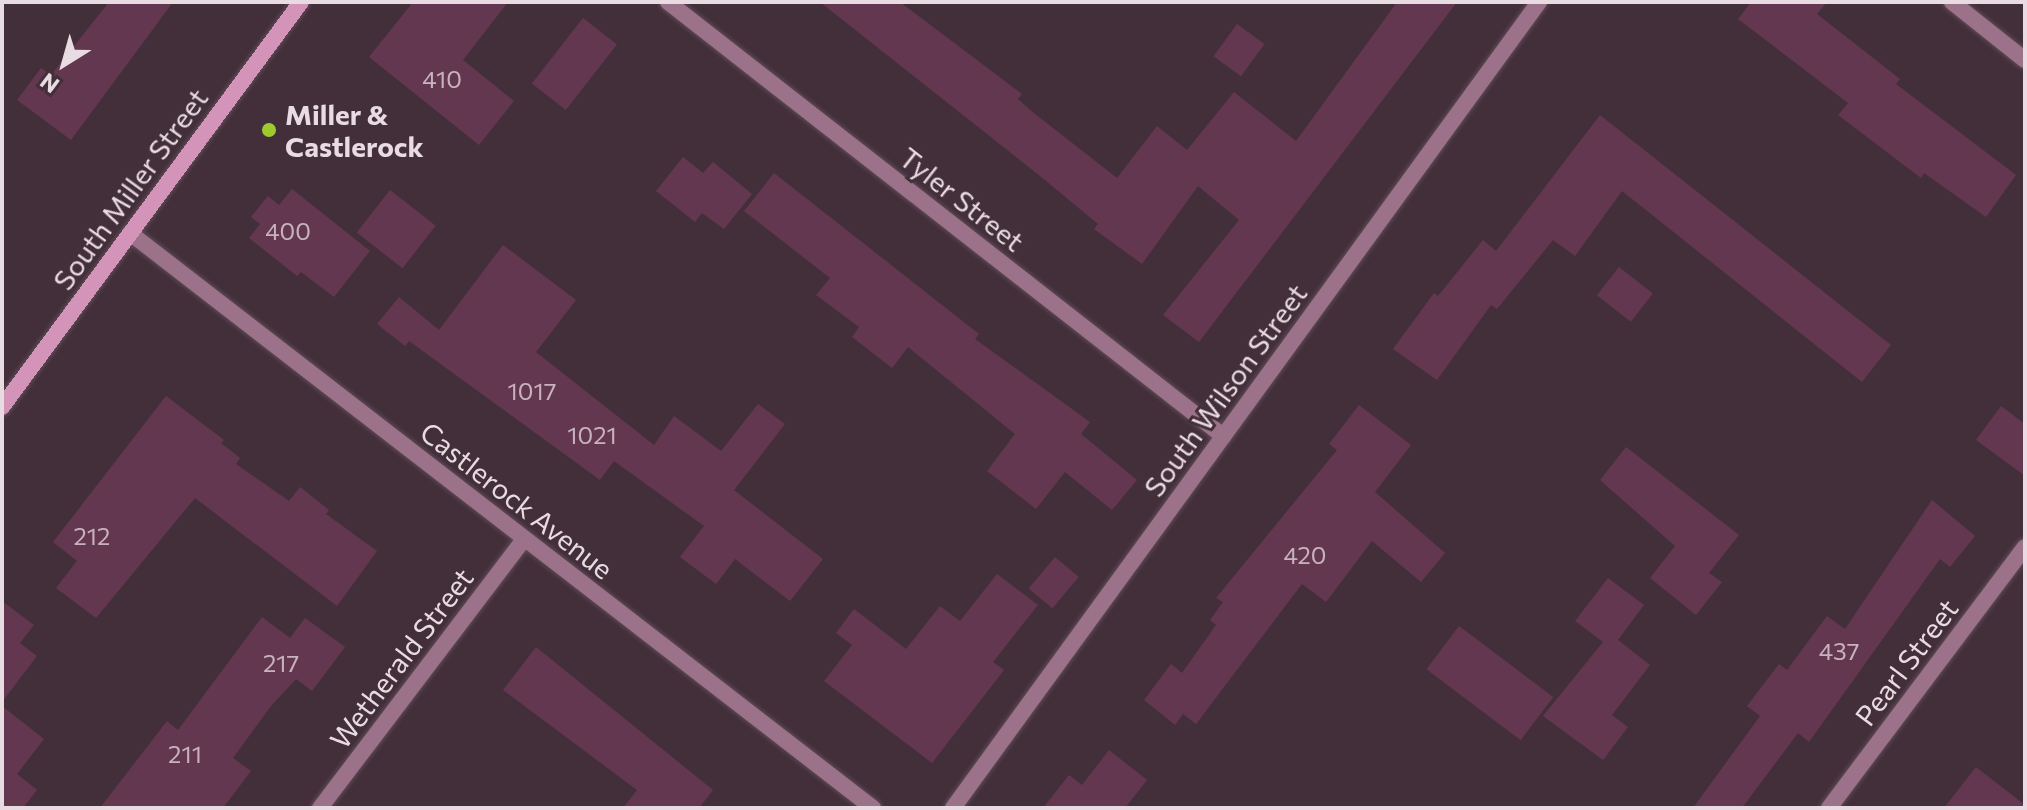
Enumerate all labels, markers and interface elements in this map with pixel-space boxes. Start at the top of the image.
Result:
north arrow [24,24,104,104]
house number: 410 [422,65,462,93]
text: N [35,68,64,99]
street label: South Miller Street [46,82,214,296]
place label: Miller & Castlerock [285,97,424,163]
marker: Miller & Castlerock [260,121,278,139]
street label: Tyler Street [893,140,1031,258]
house number: 400 [265,217,311,245]
street label: South Wilson Street [1137,277,1313,503]
house number: 1017 [508,377,556,405]
street label: Castlerock Avenue [414,414,620,586]
house number: 1021 [567,421,617,449]
house number: 212 [74,522,110,550]
house number: 420 [1284,541,1326,569]
street label: Wetherald Street [322,561,480,755]
street label: Pearl Street [1848,592,1964,732]
house number: 437 [1819,637,1859,665]
house number: 217 [263,649,299,677]
house number: 211 [168,740,202,768]

